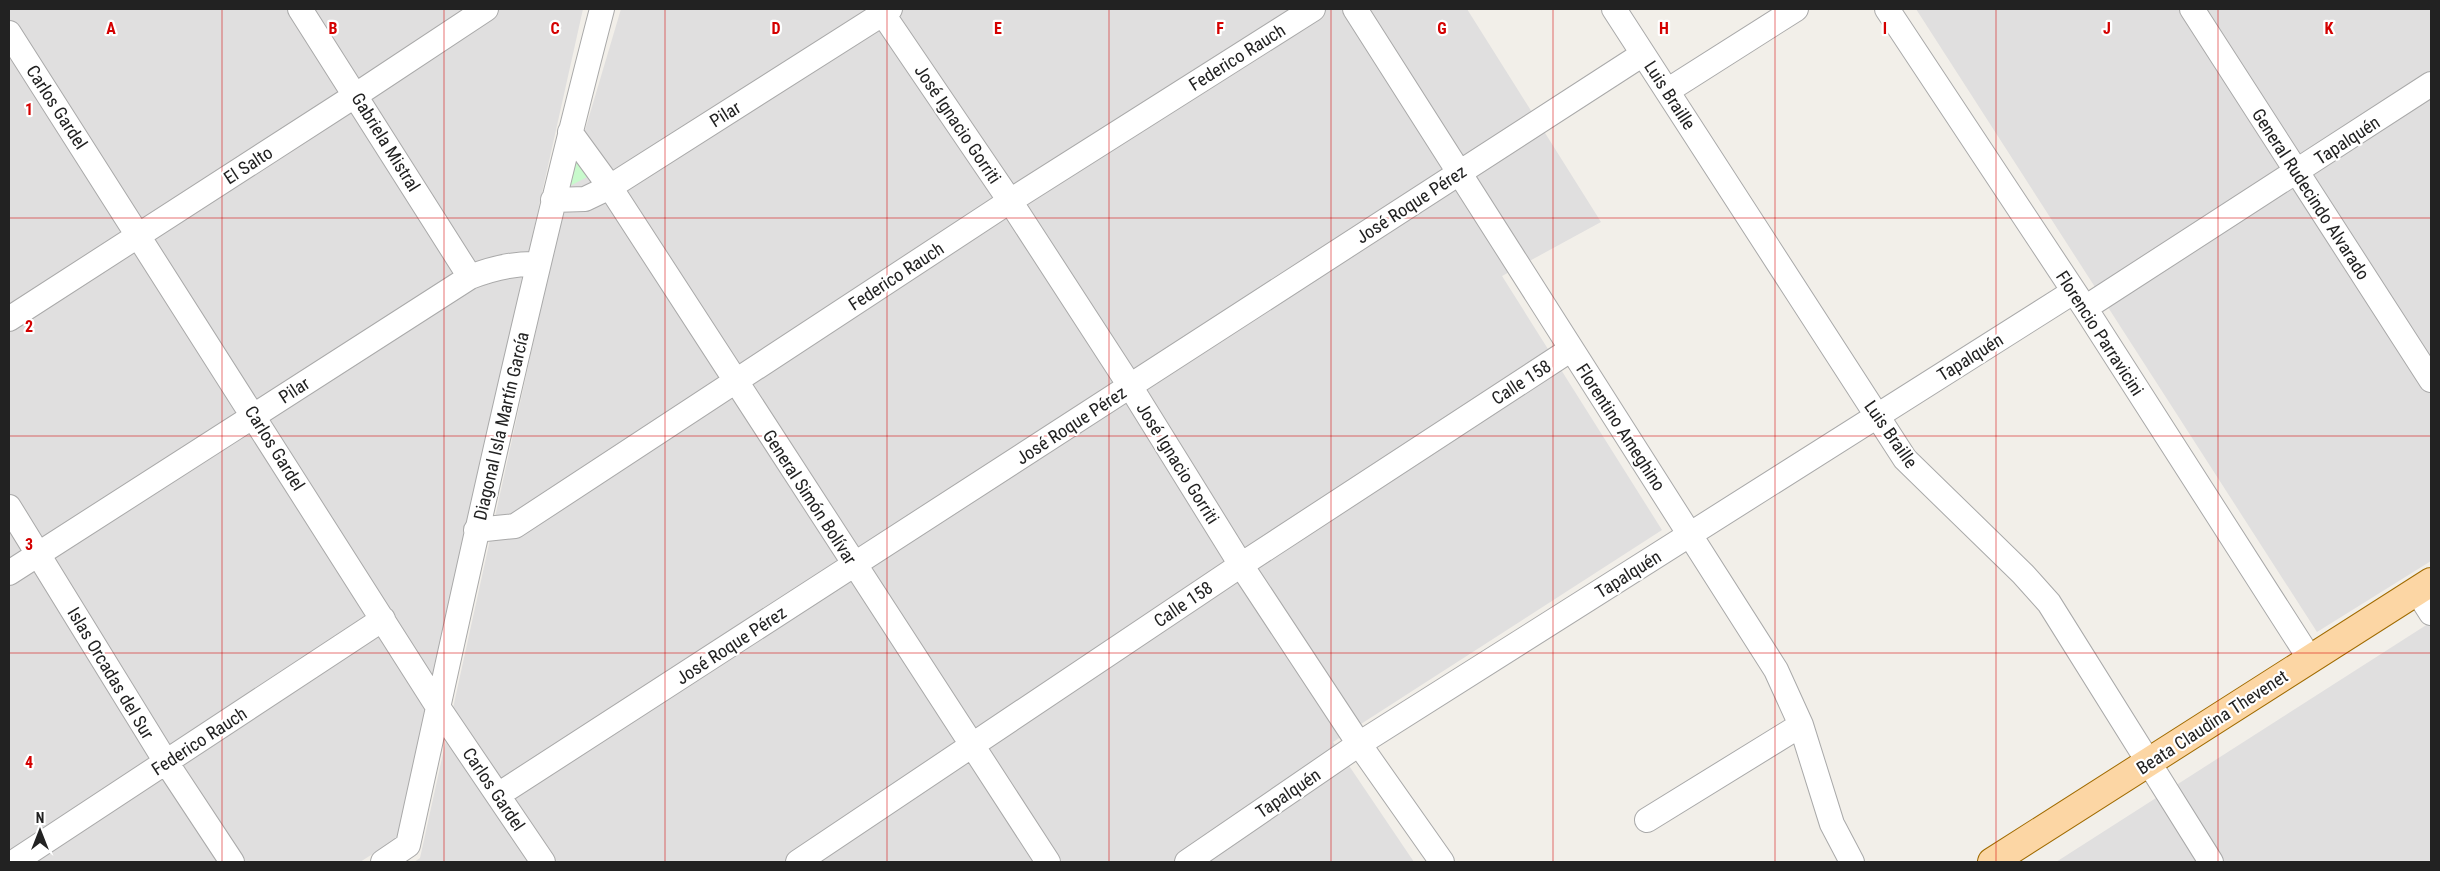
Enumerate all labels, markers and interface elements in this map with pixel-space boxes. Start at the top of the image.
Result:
text: A [106,19,116,38]
text: B [329,19,338,38]
text: C [550,19,560,38]
text: D [771,19,781,38]
text: E [994,19,1002,38]
street label: Federico Rauch [1185,19,1289,95]
text: G [1437,19,1447,38]
text: H [1659,19,1669,38]
text: I [1883,19,1887,38]
text: J [2103,19,2111,38]
text: K [2325,19,2334,38]
street label: Luis Braille [1640,57,1700,133]
street label: José Ignacio Gorriti [910,60,1006,188]
street label: Carlos Gardel [22,61,92,153]
street label: Gabriela Mistral [347,89,425,195]
street label: Pilar [706,96,745,131]
text: 1 [25,100,33,119]
street label: General Rudecindo Alvarado [2248,105,2374,283]
street label: Tapalquén [2310,111,2384,169]
street label: El Salto [220,142,276,188]
street label: José Roque Pérez [1352,160,1470,247]
street label: Federico Rauch [844,237,948,315]
street label: Florencio Parravicini [2052,267,2148,399]
text: 2 [25,317,33,336]
street label: Tapalquén [1933,329,2007,385]
street label: Diagonal Isla Martín García [469,330,533,522]
street label: Calle 158 [1487,355,1555,409]
street label: Florentino Ameghino [1572,359,1670,495]
street label: Pilar [275,372,314,408]
street label: José Roque Pérez [1012,381,1130,468]
street label: Luis Braille [1860,396,1922,472]
street label: José Ignacio Gorriti [1132,398,1224,528]
street label: Carlos Gardel [241,402,309,494]
street label: General Simón Bolívar [759,426,862,569]
text: 3 [25,535,33,554]
street label: Tapalquén [1591,546,1665,602]
street label: Calle 158 [1150,577,1216,631]
street label: José Roque Pérez [672,601,790,688]
street label: Islas Orcadas del Sur [63,603,159,743]
street label: Beata Claudina Thevenet [2133,665,2291,779]
street label: Federico Rauch [147,702,251,780]
street label: Carlos Gardel [458,743,530,835]
text: 4 [25,753,33,772]
street label: Tapalquén [1252,764,1324,822]
north arrow [15,806,65,856]
text: N [36,810,44,826]

